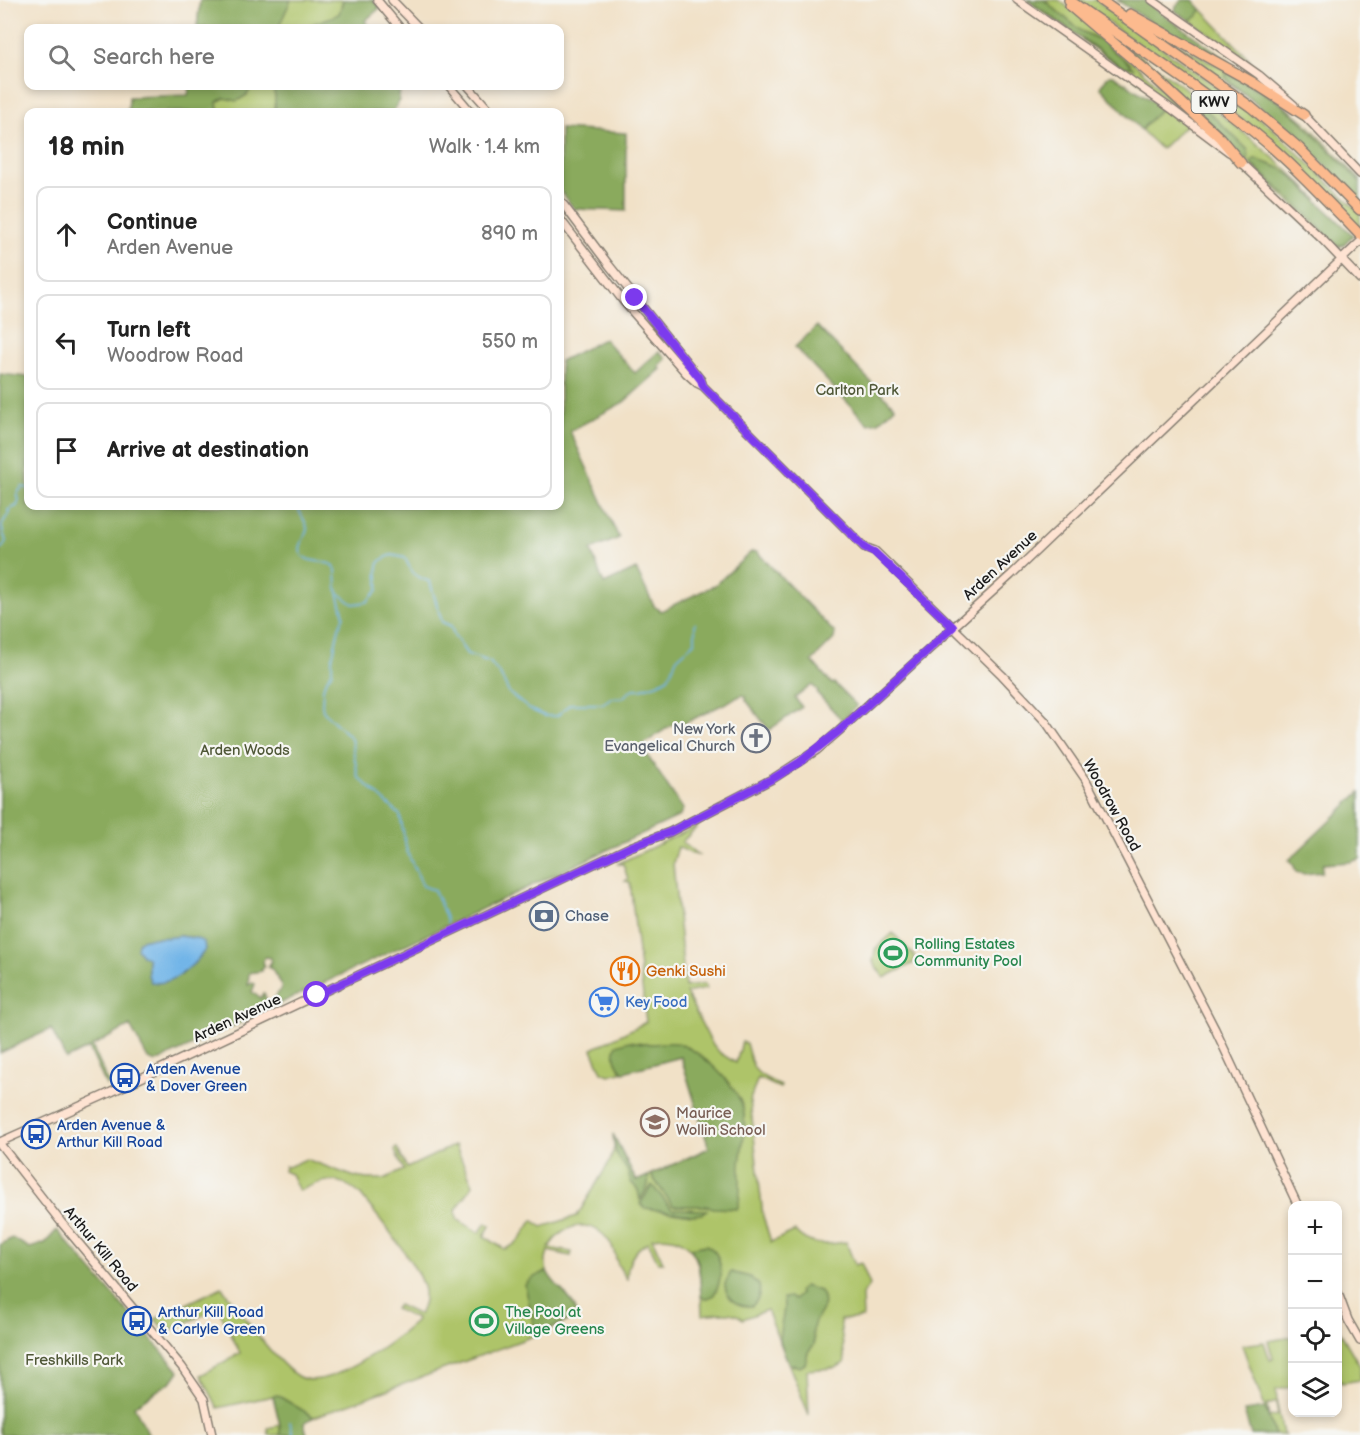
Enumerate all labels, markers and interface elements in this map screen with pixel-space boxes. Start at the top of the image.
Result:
search box [24,24,564,90]
icon: search [45,41,78,74]
text: Search here [93,44,215,71]
road number: KWV [1192,91,1236,113]
text: 18 min [48,132,125,163]
text: Walk · 1.4 km [429,135,540,159]
text: Continue [107,209,197,236]
icon: ahead [50,218,83,251]
text: 890 m [481,222,538,246]
text: Arden Avenue [107,236,233,260]
route end [621,284,647,310]
text: Turn left [107,317,191,344]
icon: left [50,326,83,359]
text: 550 m [481,330,538,354]
text: Woodrow Road [107,344,244,368]
park label: Carlton Park [815,381,899,400]
icon: arrive [50,434,83,467]
text: Arrive at destination [107,437,309,464]
street label: Arden Avenue [959,526,1041,605]
place label: New York Evangelical Church [604,720,736,756]
church icon: New York Evangelical Church [740,722,772,754]
park label: Arden Woods [200,741,290,760]
street label: Woodrow Road [1078,756,1145,855]
bank icon: Chase [528,900,560,932]
place label: Chase [565,907,609,926]
place label: Rolling Estates Community Pool [914,935,1022,971]
sports icon: Rolling Estates Community Pool [877,937,909,969]
restaurant icon: Genki Sushi [609,955,641,987]
place label: Genki Sushi [646,962,726,981]
route start [303,981,329,1007]
supermarket icon: Key Food [588,986,620,1018]
street label: Arden Avenue [190,990,284,1047]
place label: Key Food [625,993,687,1012]
place label: Arden Avenue & Dover Green [146,1060,247,1096]
bus stop icon: Arden Avenue & Dover Green [109,1062,141,1094]
place label: Maurice Wollin School [676,1104,766,1140]
school or university icon: Maurice Wollin School [639,1106,671,1138]
place label: Arden Avenue & Arthur Kill Road [57,1116,166,1152]
bus stop icon: Arden Avenue & Arthur Kill Road [20,1118,52,1150]
map controls [1288,1201,1342,1417]
button: + [1288,1201,1342,1255]
street label: Arthur Kill Road [59,1203,142,1296]
button: − [1288,1255,1342,1309]
place label: Arthur Kill Road & Carlyle Green [158,1303,266,1339]
place label: The Pool at Village Greens [505,1303,605,1339]
bus stop icon: Arthur Kill Road & Carlyle Green [121,1305,153,1337]
sports icon: The Pool at Village Greens [468,1305,500,1337]
button: locate [1288,1309,1342,1363]
park label: Freshkills Park [25,1351,124,1370]
button: layers [1288,1363,1342,1417]

